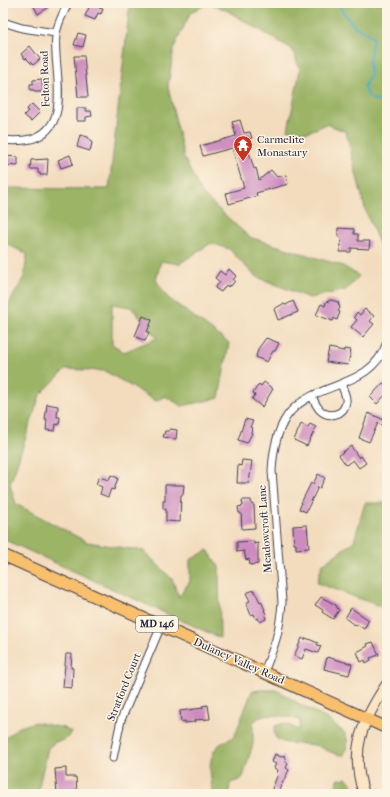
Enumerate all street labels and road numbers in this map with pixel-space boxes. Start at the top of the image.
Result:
street label: Felton Road [37,49,52,108]
street label: Meadowcroft Lane [255,484,275,573]
road number: MD 146 [136,616,178,632]
street label: Dulaney Valley Road [192,635,287,687]
street label: Stratford Court [104,651,144,723]

